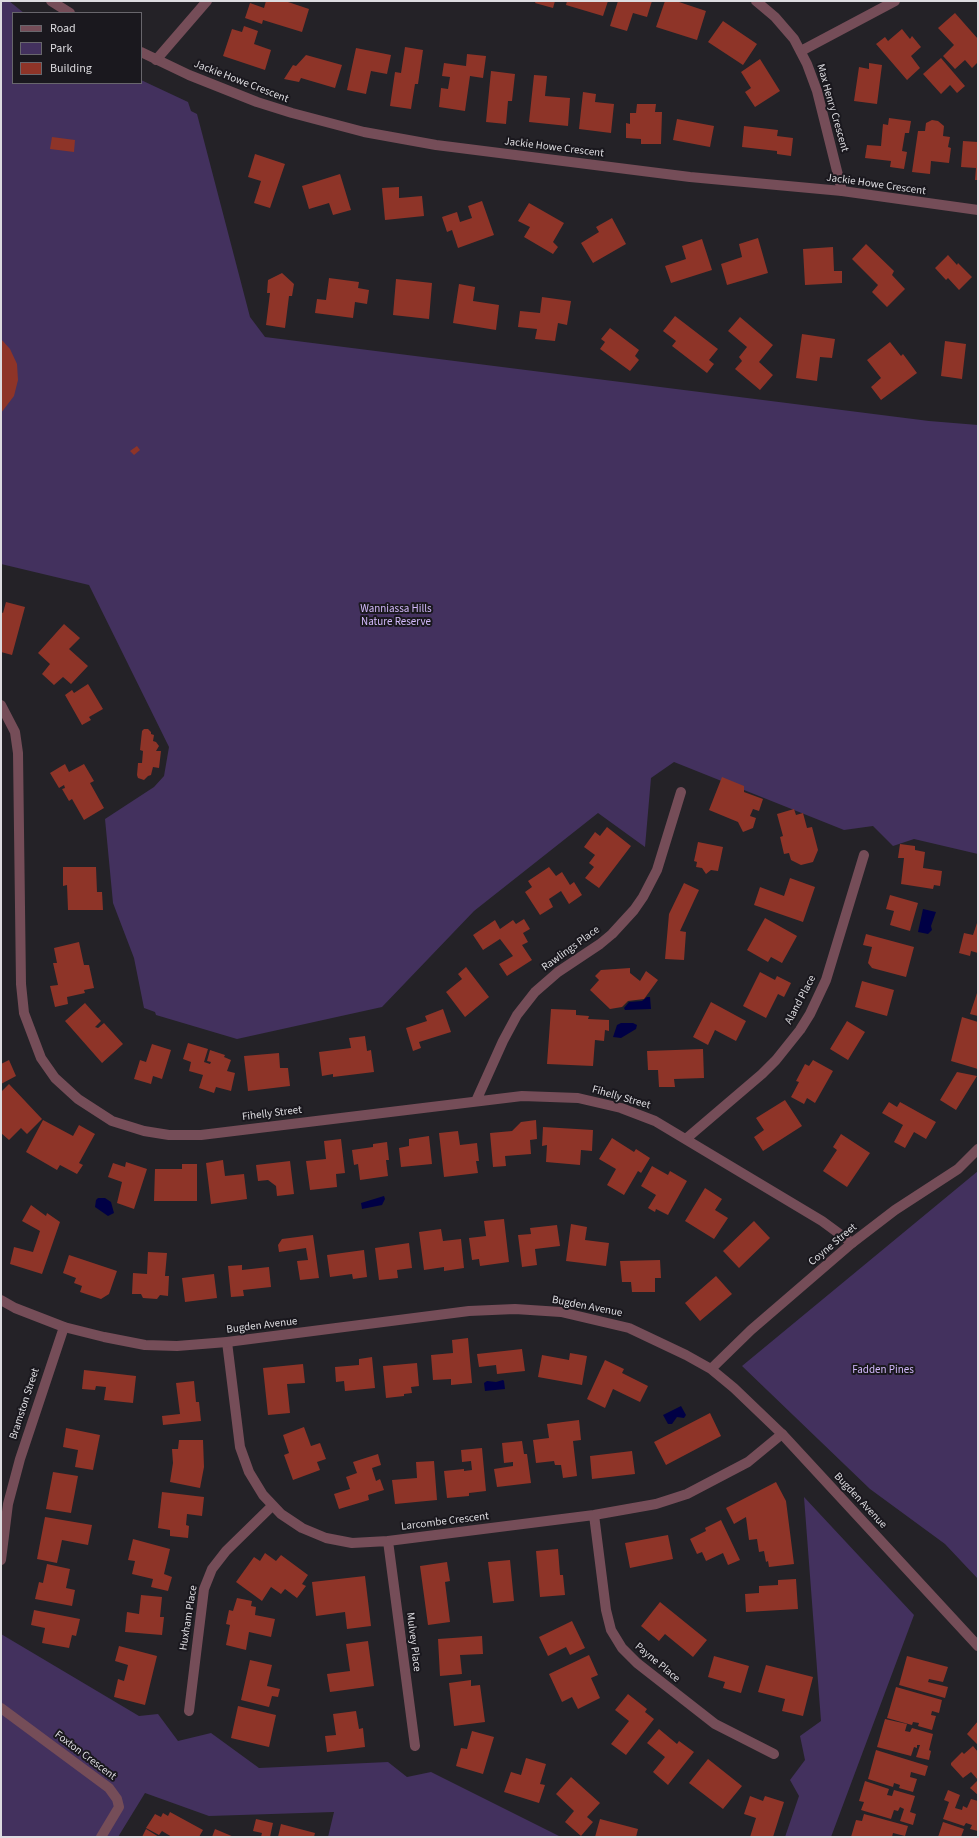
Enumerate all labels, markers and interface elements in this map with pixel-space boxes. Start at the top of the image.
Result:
legend [12,12,142,84]
text: Road [50,20,76,37]
text: Park [50,40,72,57]
street label: Jackie Howe Crescent [192,58,290,106]
text: Building [50,60,92,77]
street label: Max Henry Crescent [813,63,851,153]
street label: Jackie Howe Crescent [503,135,605,161]
street label: Jackie Howe Crescent [825,171,927,199]
park label: Wanniassa Hills Nature Reserve [360,603,432,629]
street label: Rawlings Place [539,924,603,974]
street label: Aland Place [783,973,819,1027]
street label: Fihelly Street [590,1083,652,1113]
street label: Fihelly Street [241,1104,303,1124]
street label: Coyne Street [806,1221,860,1269]
street label: Bugden Avenue [551,1294,623,1320]
street label: Bugden Avenue [226,1315,298,1337]
park label: Fadden Pines [852,1364,914,1378]
street label: Bramston Street [7,1367,43,1441]
street label: Bugden Avenue [831,1470,889,1532]
street label: Larcombe Crescent [400,1510,490,1534]
street label: Huxham Place [177,1585,201,1651]
street label: Mulvey Place [403,1612,423,1672]
street label: Payne Place [632,1640,682,1686]
street label: Foxton Crescent [52,1729,118,1783]

